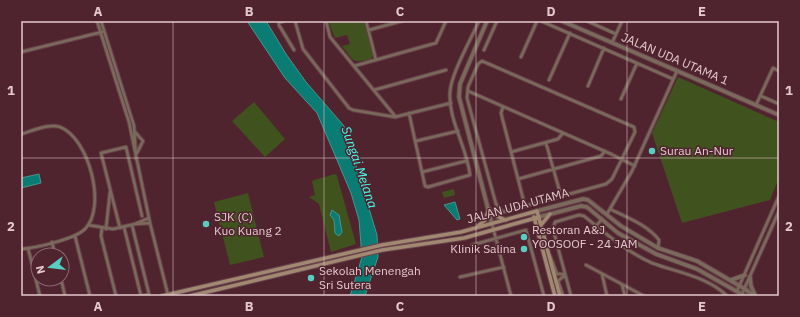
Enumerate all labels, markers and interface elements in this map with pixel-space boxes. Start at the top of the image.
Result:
text: A [94,3,103,20]
text: B [245,3,254,20]
text: C [396,3,405,20]
text: D [546,3,556,20]
text: E [698,3,706,20]
street label: JALAN UDA UTAMA 1 [619,29,731,88]
text: 1 [7,82,15,99]
text: 1 [785,82,793,99]
water label: Sungai Melana [338,124,381,210]
place label: Surau An-Nur [660,143,734,158]
marker: Surau An-Nur [647,146,657,156]
street label: JALAN UDA UTAMA [465,185,571,226]
place label: SJK (C) Kuo Kuang 2 [214,209,282,238]
text: 2 [7,218,15,235]
text: 2 [785,218,793,235]
marker: SJK (C) Kuo Kuang 2 [201,219,211,229]
place label: Restoran A&J YOOSOOF - 24 JAM [532,222,638,251]
marker: Restoran A&J YOOSOOF - 24 JAM [519,232,529,242]
place label: Klinik Salina [450,241,517,256]
marker: Klinik Salina [519,244,529,254]
north arrow [30,247,70,287]
place label: Sekolah Menengah Sri Sutera [319,263,421,292]
text: N [33,264,48,275]
marker: Sekolah Menengah Sri Sutera [306,273,316,283]
text: A [94,298,103,315]
text: B [245,298,254,315]
text: C [396,298,405,315]
text: D [546,298,556,315]
text: E [698,298,706,315]

